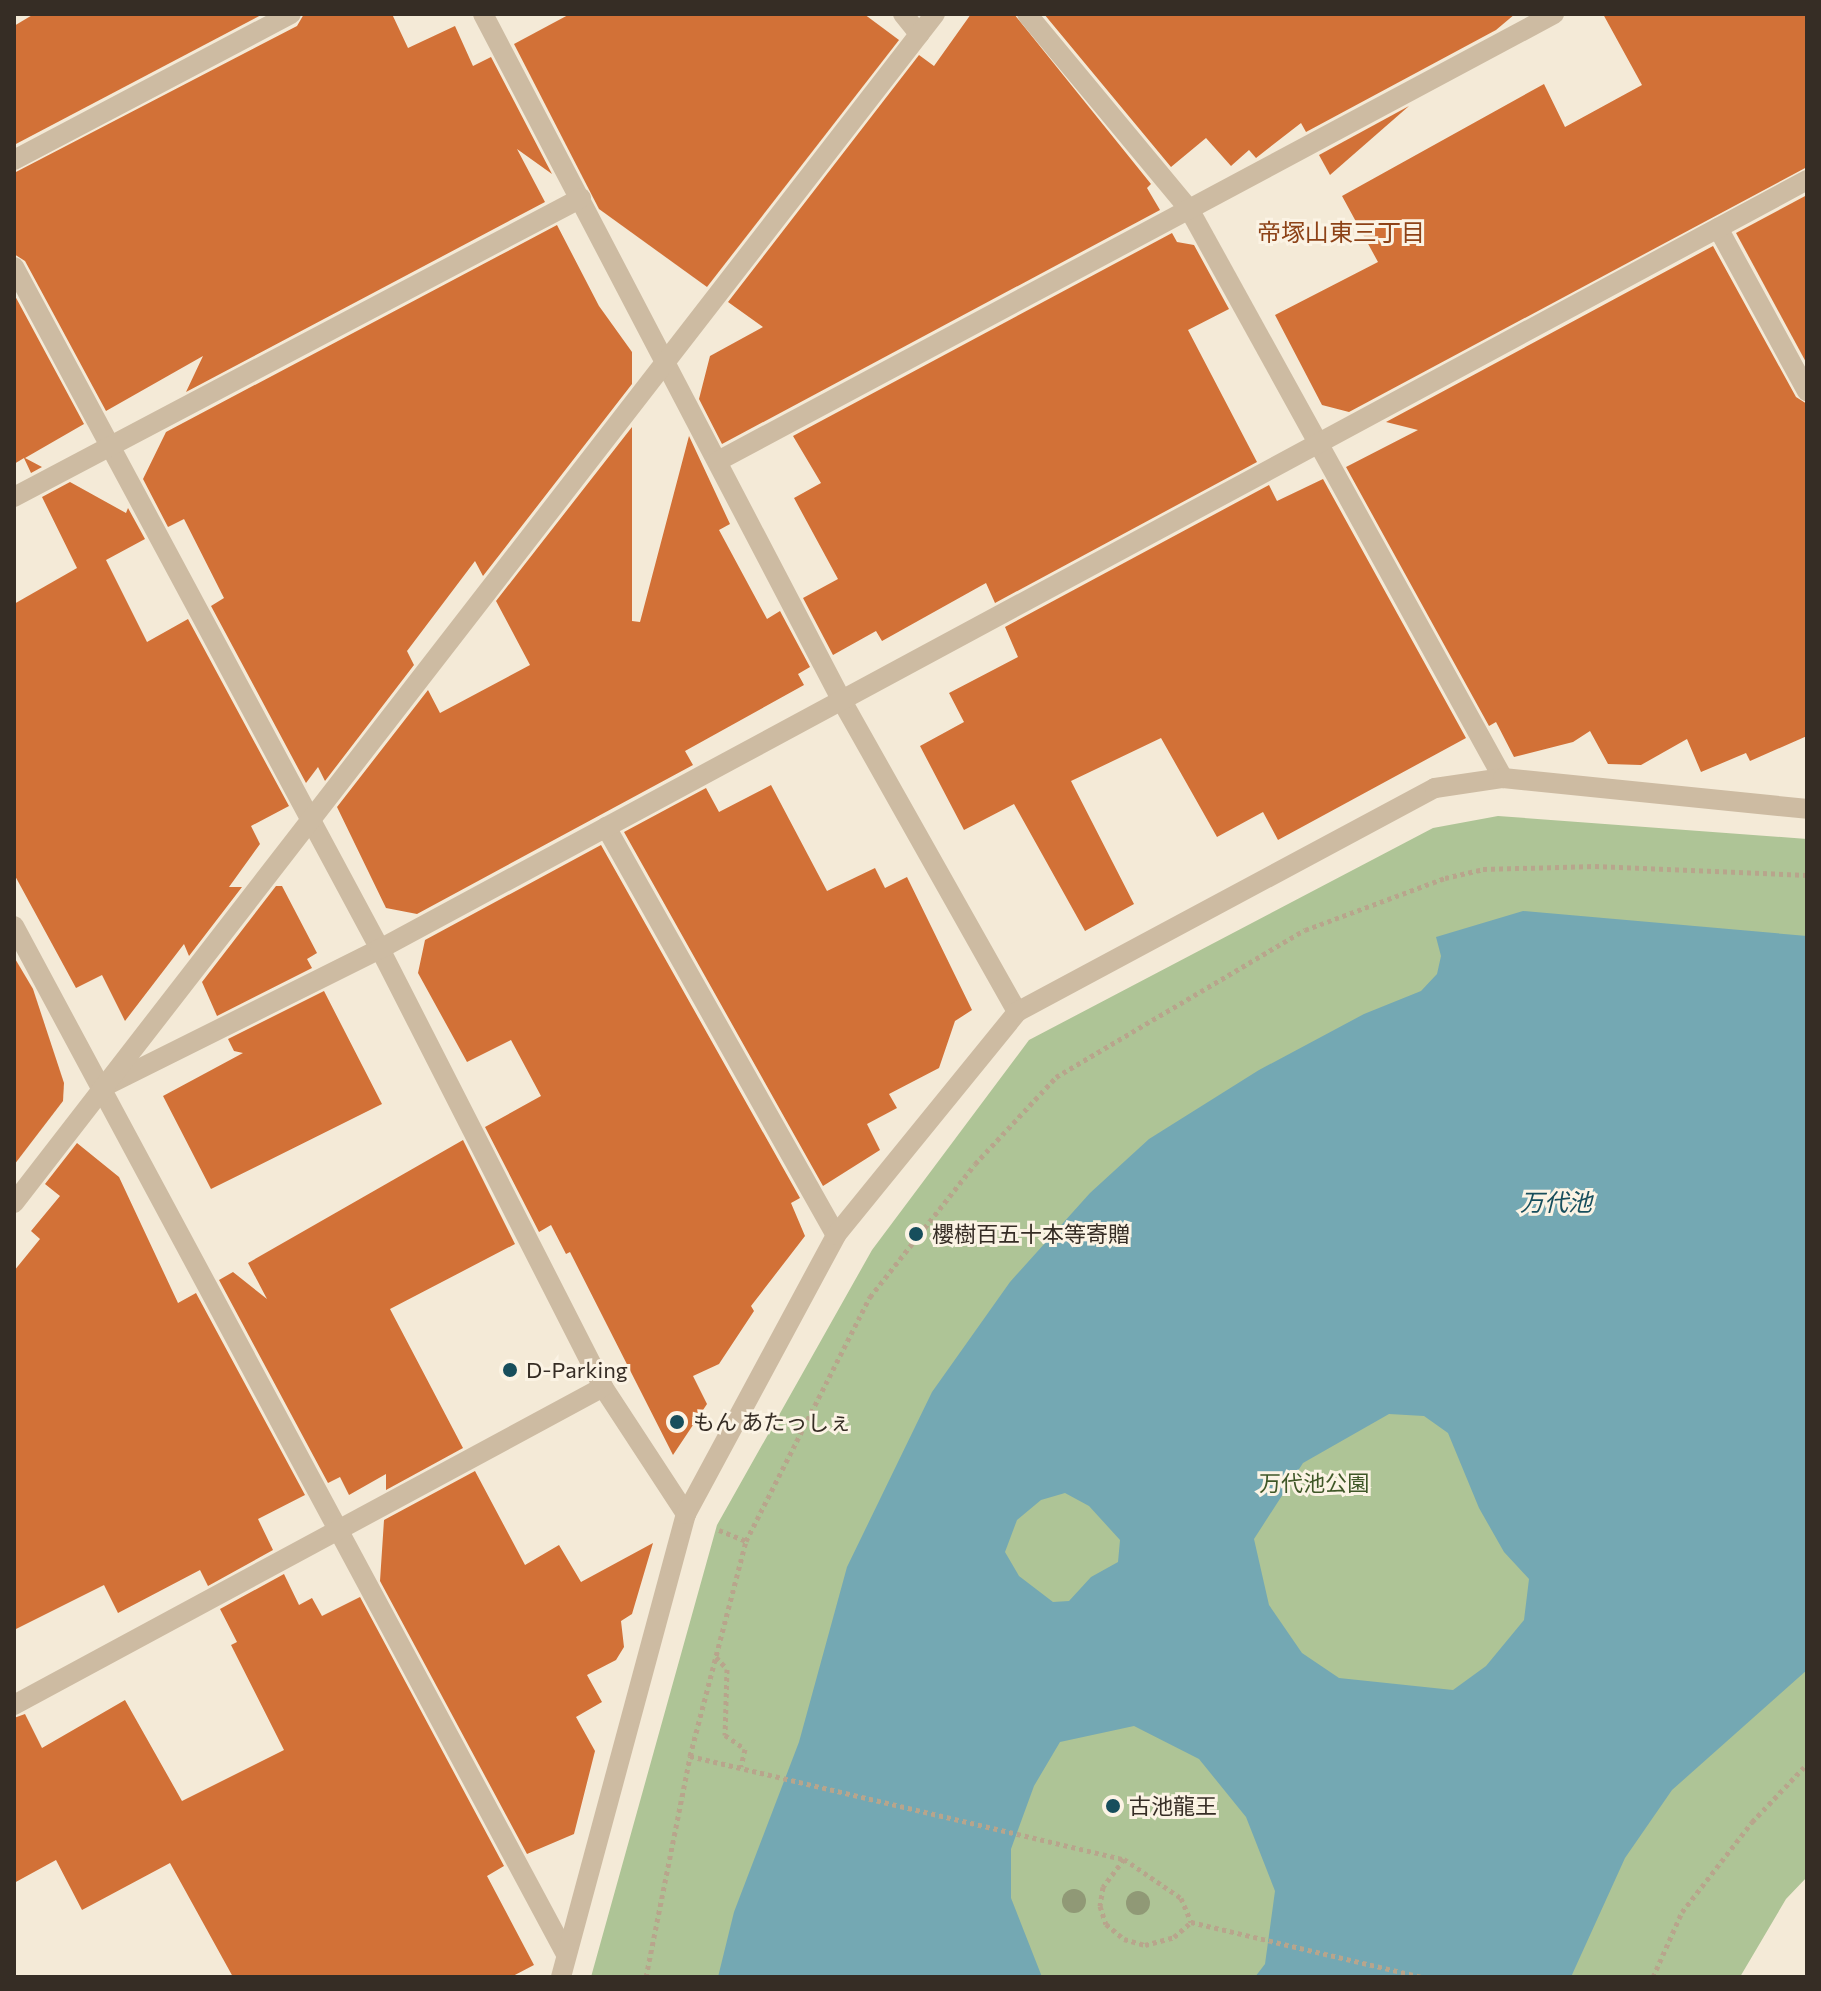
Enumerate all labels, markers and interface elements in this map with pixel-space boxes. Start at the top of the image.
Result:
district label: 帝塚山東三丁目 [1257,218,1425,246]
water label: 万代池 [1520,1188,1592,1216]
place label: 櫻樹百五十本等寄贈 [932,1221,1130,1247]
marker: 櫻樹百五十本等寄贈 [907,1225,925,1243]
place label: D-Parking [526,1357,628,1383]
marker: D-Parking [501,1361,519,1379]
place label: もん あたっしぇ [693,1409,851,1435]
marker: もん あたっしぇ [668,1413,686,1431]
park label: 万代池公園 [1259,1470,1369,1496]
place label: 古池龍王 [1129,1793,1217,1819]
marker: 古池龍王 [1104,1797,1122,1815]

